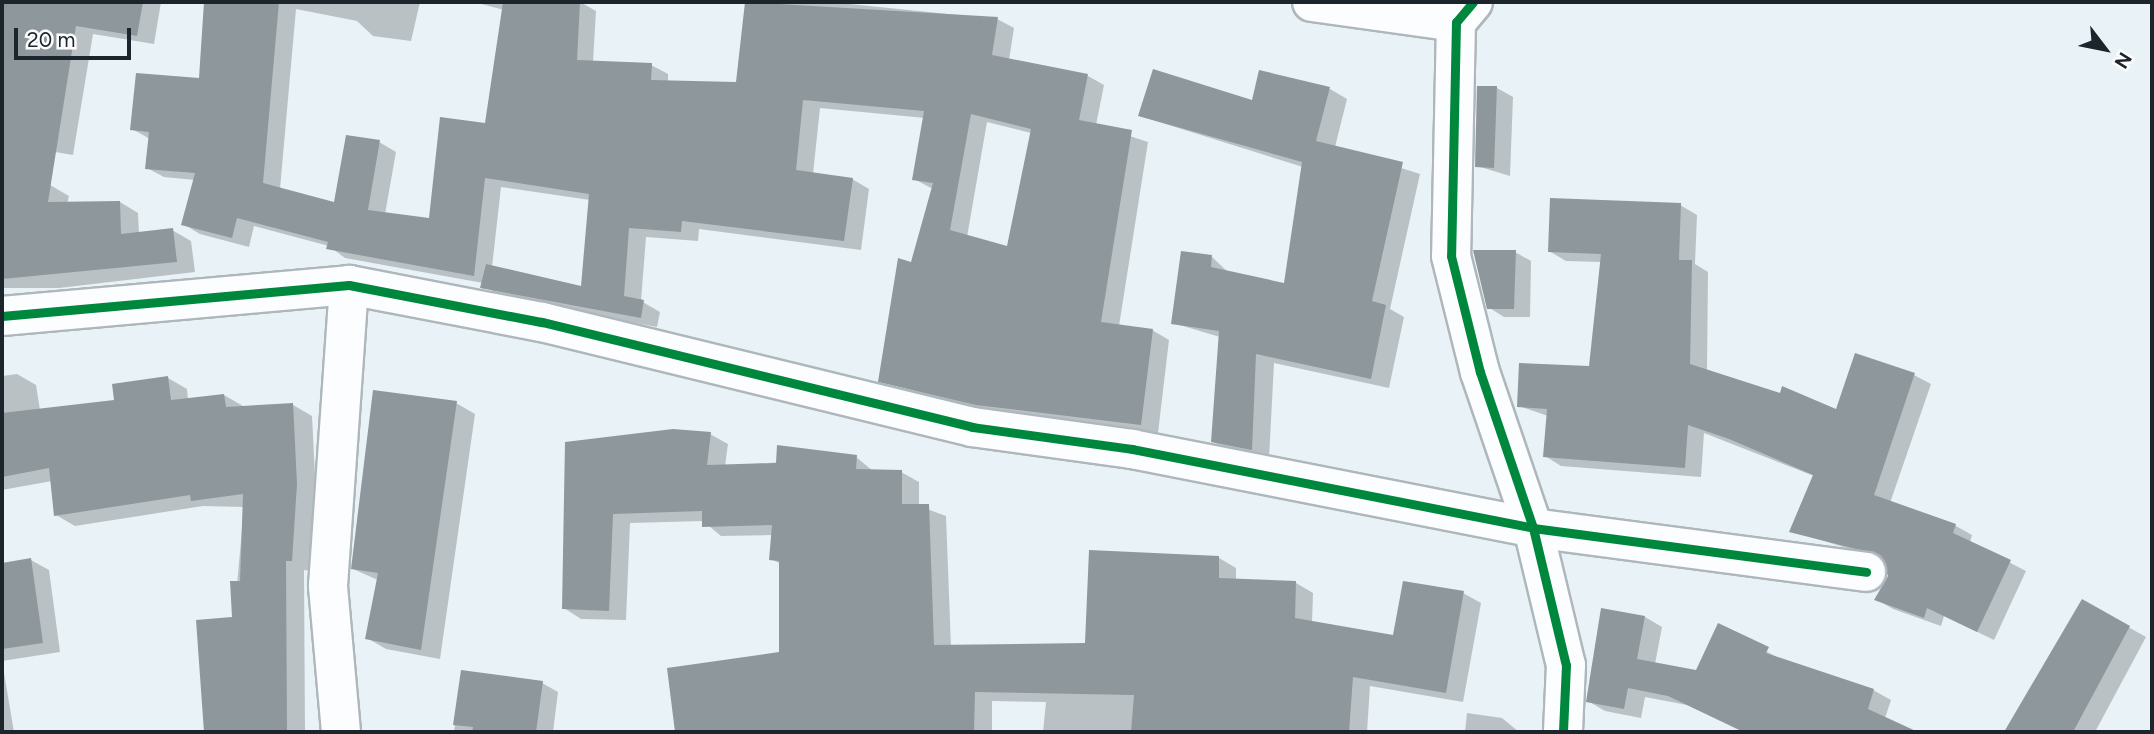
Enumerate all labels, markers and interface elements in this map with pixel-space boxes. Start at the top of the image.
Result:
scale bar [18,14,135,58]
north arrow [2070,14,2140,84]
text: 20 m [27,27,75,52]
text: N [2110,48,2137,73]

